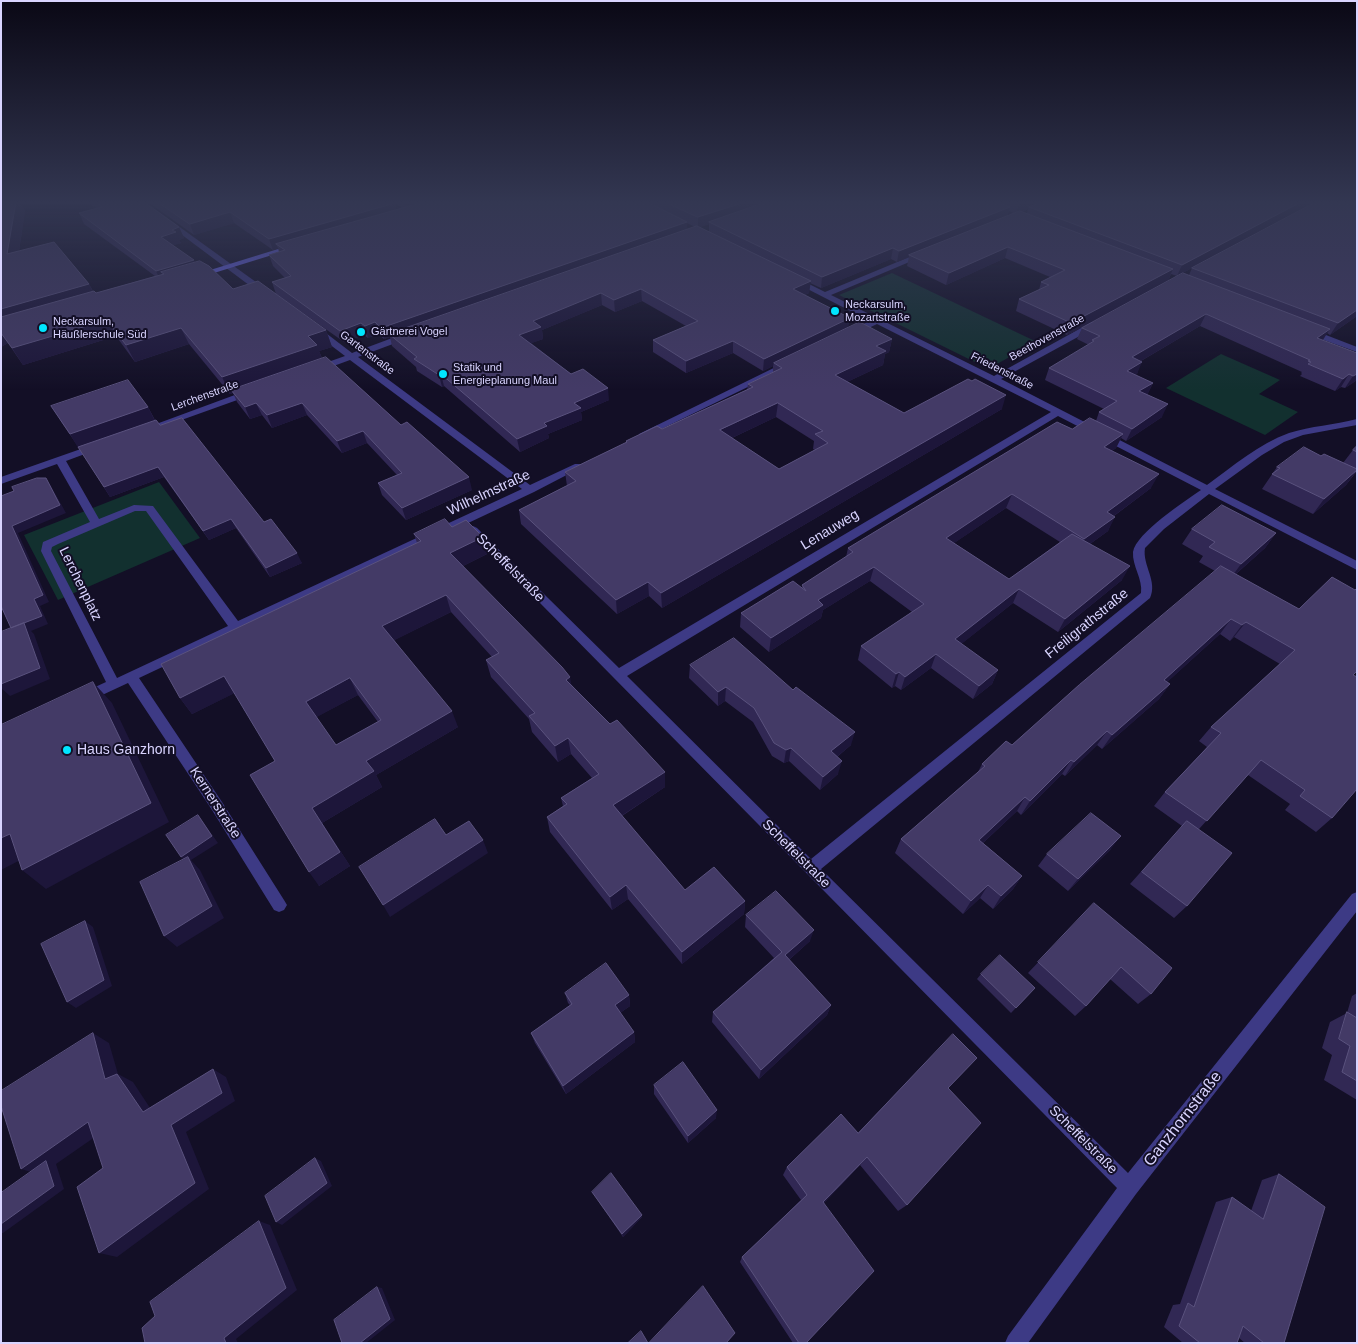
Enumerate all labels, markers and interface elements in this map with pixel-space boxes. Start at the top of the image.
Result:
place label: Neckarsulm, Mozartstraße [845,298,910,324]
marker: Neckarsulm, Mozartstraße [829,305,841,317]
street label: Beethovenstraße [1007,312,1087,364]
place label: Neckarsulm, Häußlerschule Süd [53,315,147,341]
marker: Neckarsulm, Häußlerschule Süd [37,322,49,334]
place label: Gärtnerei Vogel [371,325,447,339]
marker: Gärtnerei Vogel [355,326,367,338]
street label: Gartenstraße [337,328,397,378]
street label: Friedenstraße [968,350,1036,392]
place label: Statik und Energieplanung Maul [453,361,557,387]
marker: Statik und Energieplanung Maul [437,368,449,380]
street label: Lerchenstraße [169,378,241,414]
street label: Wilhelmstraße [445,466,533,520]
street label: Lenauweg [798,506,862,554]
street label: Scheffelstraße [472,530,548,606]
street label: Lerchenplatz [55,544,105,624]
street label: Freiligrathstraße [1042,585,1132,663]
place label: Haus Ganzhorn [77,742,175,758]
marker: Haus Ganzhorn [61,744,73,756]
street label: Kernerstraße [186,764,244,842]
street label: Scheffelstraße [758,816,834,892]
street label: Ganzhornstraße [1140,1068,1226,1170]
street label: Scheffelstraße [1045,1102,1121,1178]

